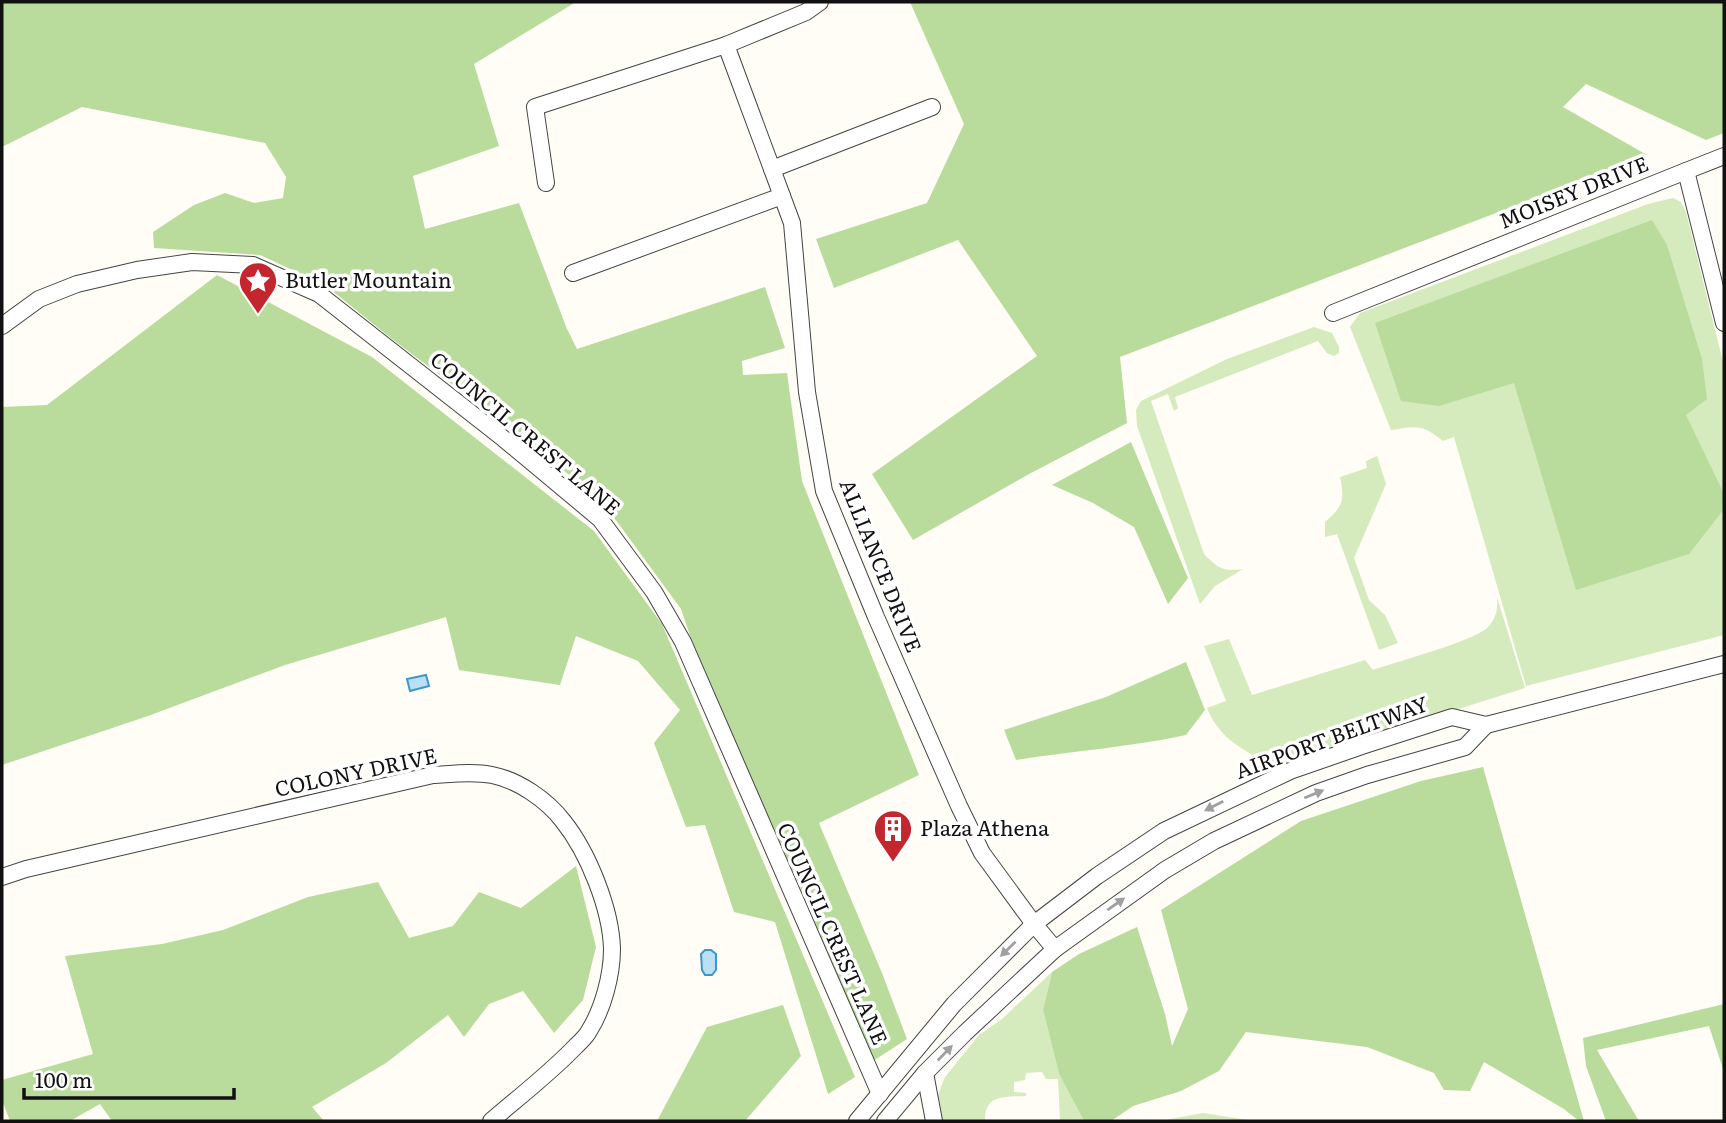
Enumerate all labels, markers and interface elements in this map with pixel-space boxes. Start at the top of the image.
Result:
street label: MOISEY DRIVE [1494,147,1652,235]
place icon: Butler Mountain [237,260,279,315]
place label: Butler Mountain [285,263,452,294]
street label: COUNCIL CREST LANE [425,343,629,521]
street label: ALLIANCE DRIVE [833,474,931,656]
street label: AIRPORT BELTWAY [1230,686,1432,785]
street label: COLONY DRIVE [272,738,439,803]
one-way arrow [1304,789,1325,800]
one-way arrow [1204,800,1224,811]
building icon: Plaza Athena [872,808,914,863]
place label: Plaza Athena [920,811,1050,842]
street label: COUNCIL CREST LANE [771,817,897,1049]
one-way arrow [1107,897,1125,911]
one-way arrow [1000,941,1017,958]
one-way arrow [936,1045,952,1062]
scale bar [24,1056,234,1100]
text: 100 m [35,1063,92,1094]

